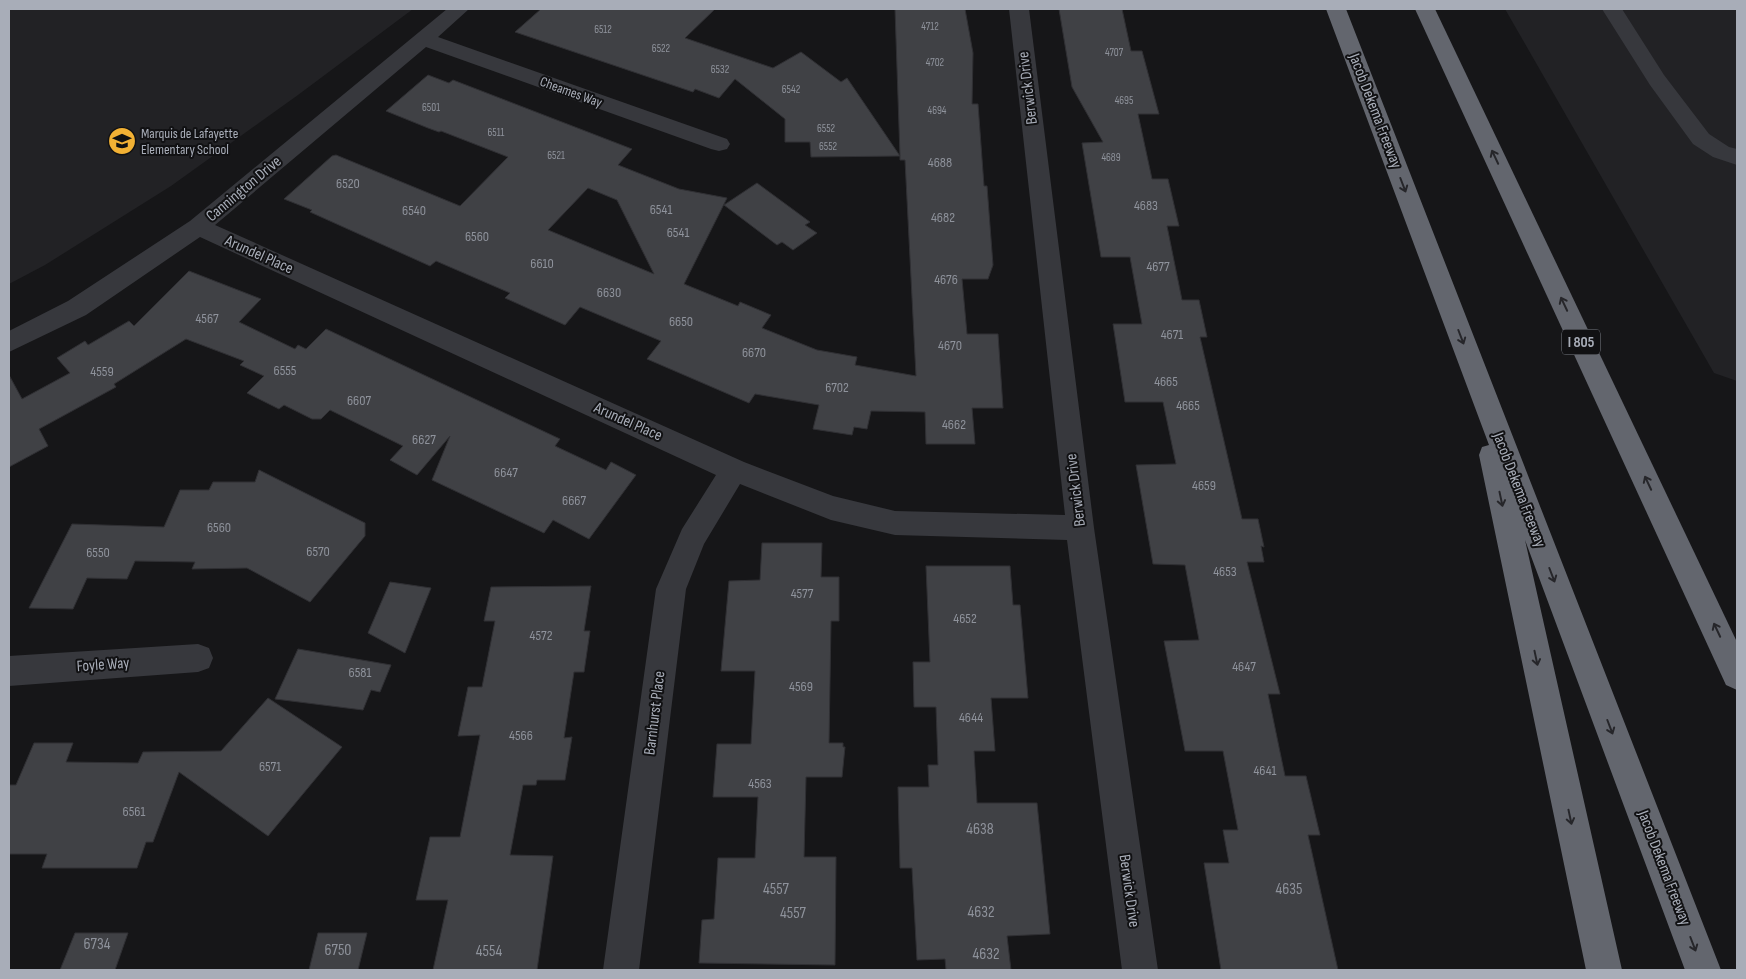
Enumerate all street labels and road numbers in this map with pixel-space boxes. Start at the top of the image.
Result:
street label: Berwick Drive [1014,50,1042,126]
street label: Jacob Dekema Freeway [1344,50,1406,171]
street label: Cheames Way [538,73,605,111]
street label: Cannington Drive [203,152,285,226]
street label: Arundel Place [221,231,296,278]
road number: I 805 [1562,330,1600,354]
street label: Arundel Place [590,398,665,445]
street label: Jacob Dekema Freeway [1488,429,1550,550]
street label: Berwick Drive [1062,452,1090,528]
street label: Foyle Way [76,654,130,676]
street label: Barnhurst Place [640,670,670,756]
street label: Jacob Dekema Freeway [1633,807,1695,928]
street label: Berwick Drive [1114,853,1144,929]

